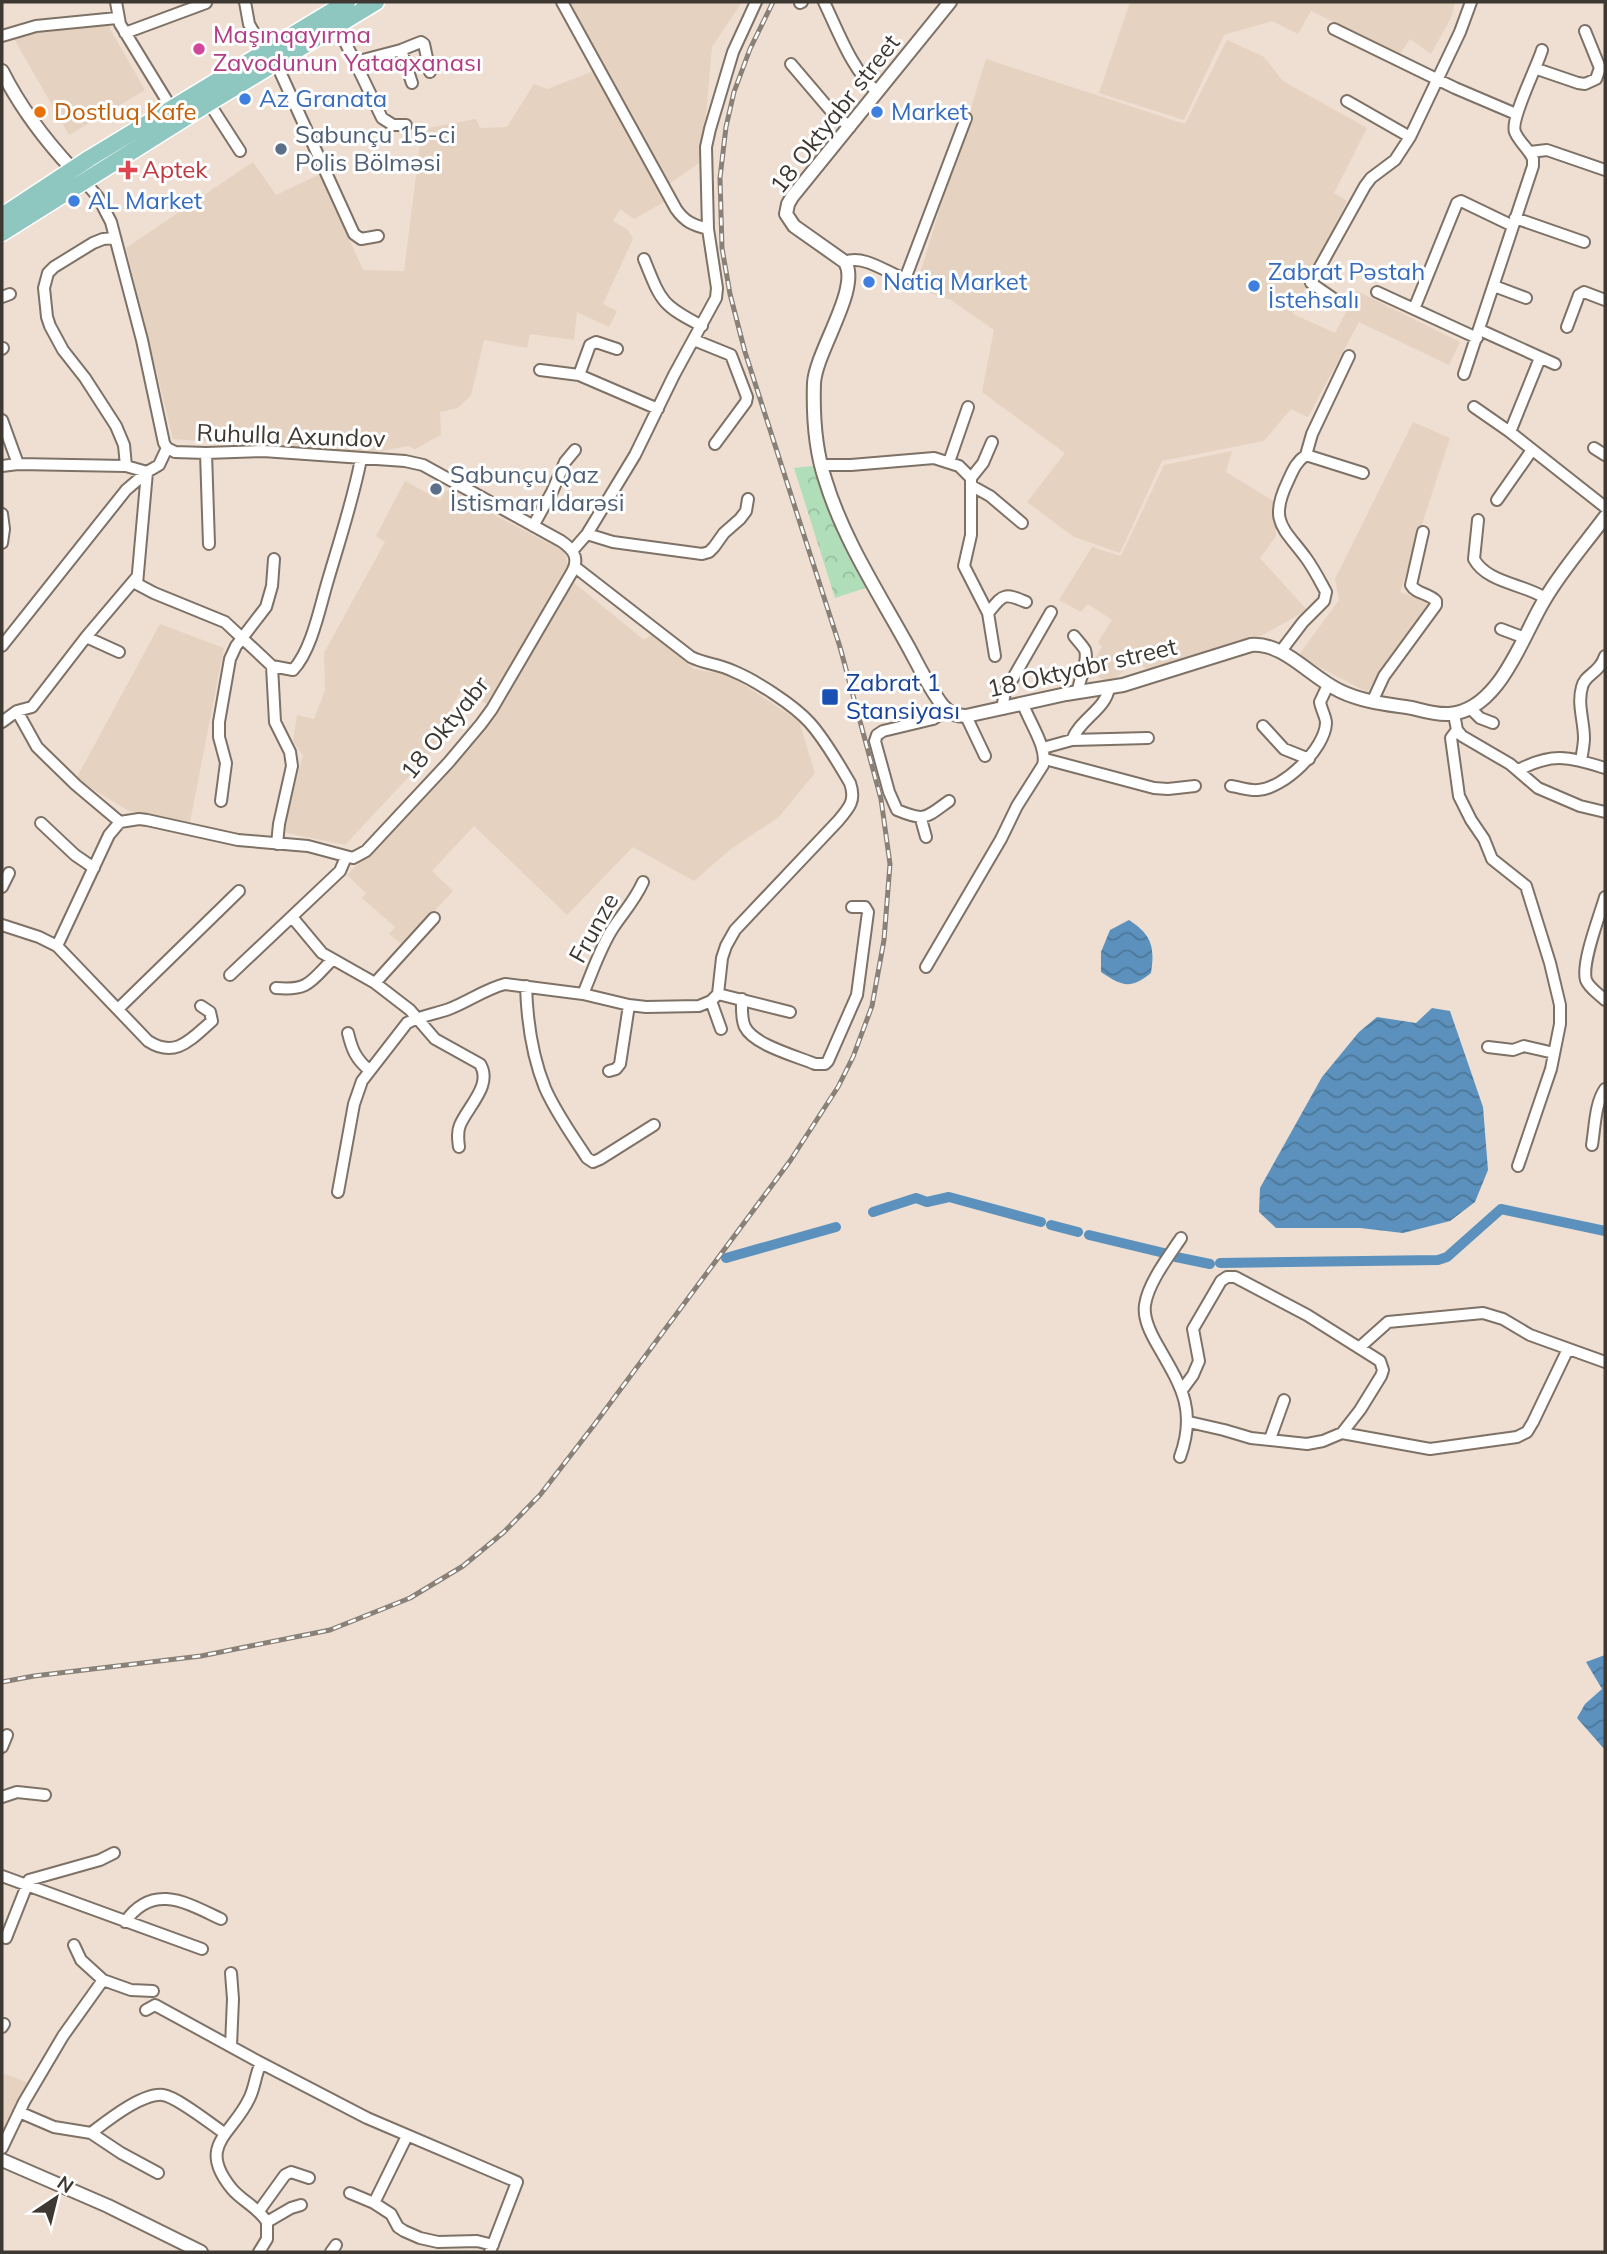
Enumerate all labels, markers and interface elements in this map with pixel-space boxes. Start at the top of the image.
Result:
place label: Maşınqayırma Zavodunun Yataqxanası [213,19,482,77]
street label: 18 Oktyabr street [763,28,906,199]
marker: Maşınqayırma Zavodunun Yataqxanası [191,41,207,57]
place label: Az Granata [259,83,387,113]
marker: Az Granata [237,91,253,107]
place label: Dostluq Kafe [54,96,197,126]
place label: Market [891,96,968,126]
marker: Dostluq Kafe [32,104,48,120]
marker: Market [869,104,885,120]
place label: Sabunçu 15-ci Polis Bölməsi [295,119,456,177]
marker: Sabunçu 15-ci Polis Bölməsi [273,141,289,157]
place label: Aptek [142,154,208,184]
marker: Aptek [120,162,136,178]
place label: AL Market [88,185,202,215]
marker: AL Market [66,193,82,209]
place label: Zabrat Pəstah İstehsalı [1268,256,1425,314]
place label: Natiq Market [883,266,1027,296]
marker: Natiq Market [861,274,877,290]
marker: Zabrat Pəstah İstehsalı [1246,278,1262,294]
street label: Ruhulla Axundov [196,417,386,453]
place label: Sabunçu Qaz İstismarı İdarəsi [450,459,624,517]
marker: Sabunçu Qaz İstismarı İdarəsi [428,481,444,497]
street label: 18 Oktyabr street [984,631,1180,703]
place label: Zabrat 1 Stansiyası [846,667,960,725]
street label: 18 Oktyabr [393,669,495,785]
marker: Zabrat 1 Stansiyası [820,687,840,707]
street label: Frunze [562,887,624,968]
north arrow [21,2163,91,2233]
text: N [53,2170,79,2198]

